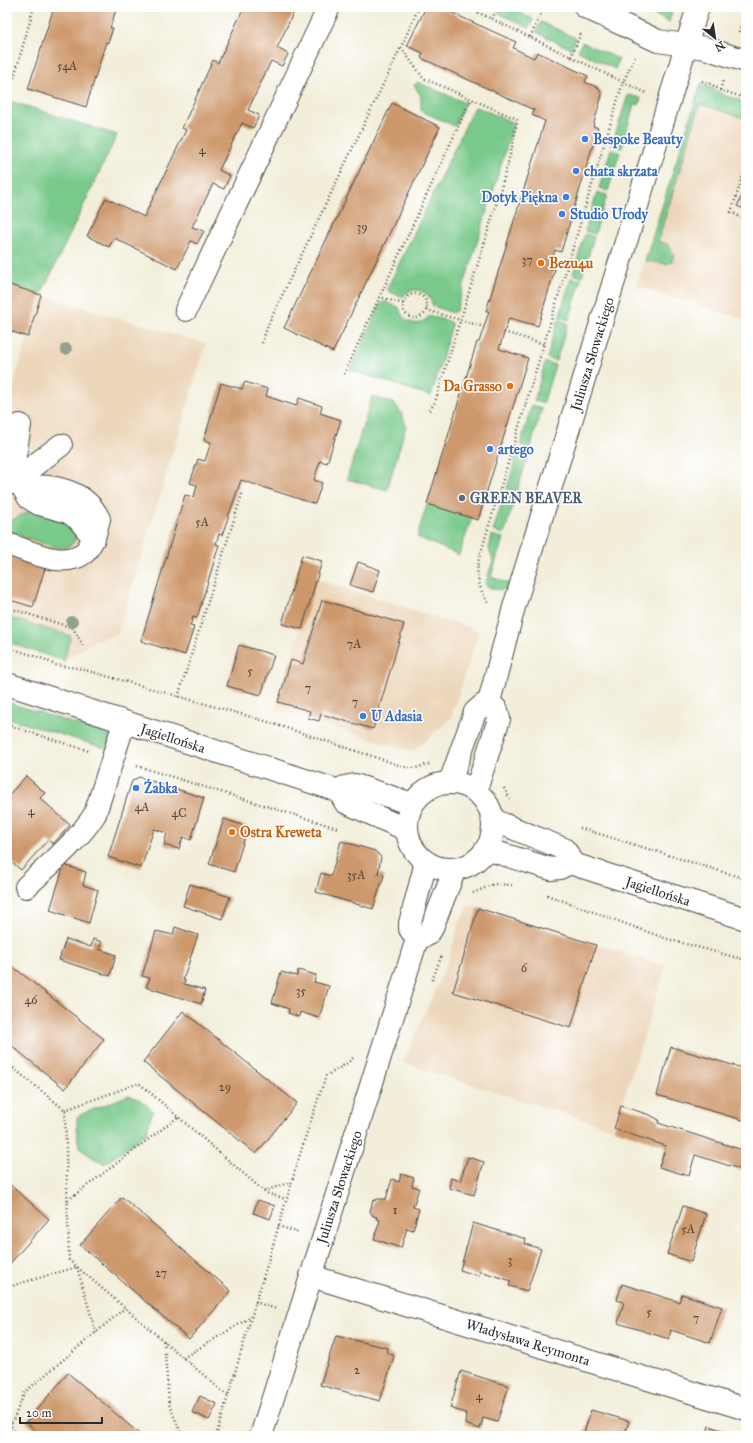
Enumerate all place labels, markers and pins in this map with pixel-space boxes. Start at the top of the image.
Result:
place label: Bespoke Beauty [593,131,684,149]
marker: Bespoke Beauty [580,134,590,144]
place label: chata skrzata [584,163,659,180]
marker: chata skrzata [571,166,581,176]
place label: Dotyk Piękna [481,189,559,207]
marker: Dotyk Piękna [561,192,571,202]
place label: Studio Urody [570,206,649,224]
marker: Studio Urody [557,209,567,219]
place label: Bezu4u [549,255,594,273]
marker: Bezu4u [536,258,546,268]
place label: Da Grasso [443,378,502,395]
marker: Da Grasso [505,381,515,391]
place label: artego [498,441,534,459]
marker: artego [485,444,495,454]
place label: GREEN BEAVER [470,490,583,507]
marker: GREEN BEAVER [457,493,467,503]
place label: U Adasia [371,708,423,725]
marker: U Adasia [358,711,368,721]
place label: Żabka [144,778,179,797]
marker: Żabka [131,783,141,793]
place label: Ostra Kreweta [240,824,323,841]
marker: Ostra Kreweta [227,827,237,837]

